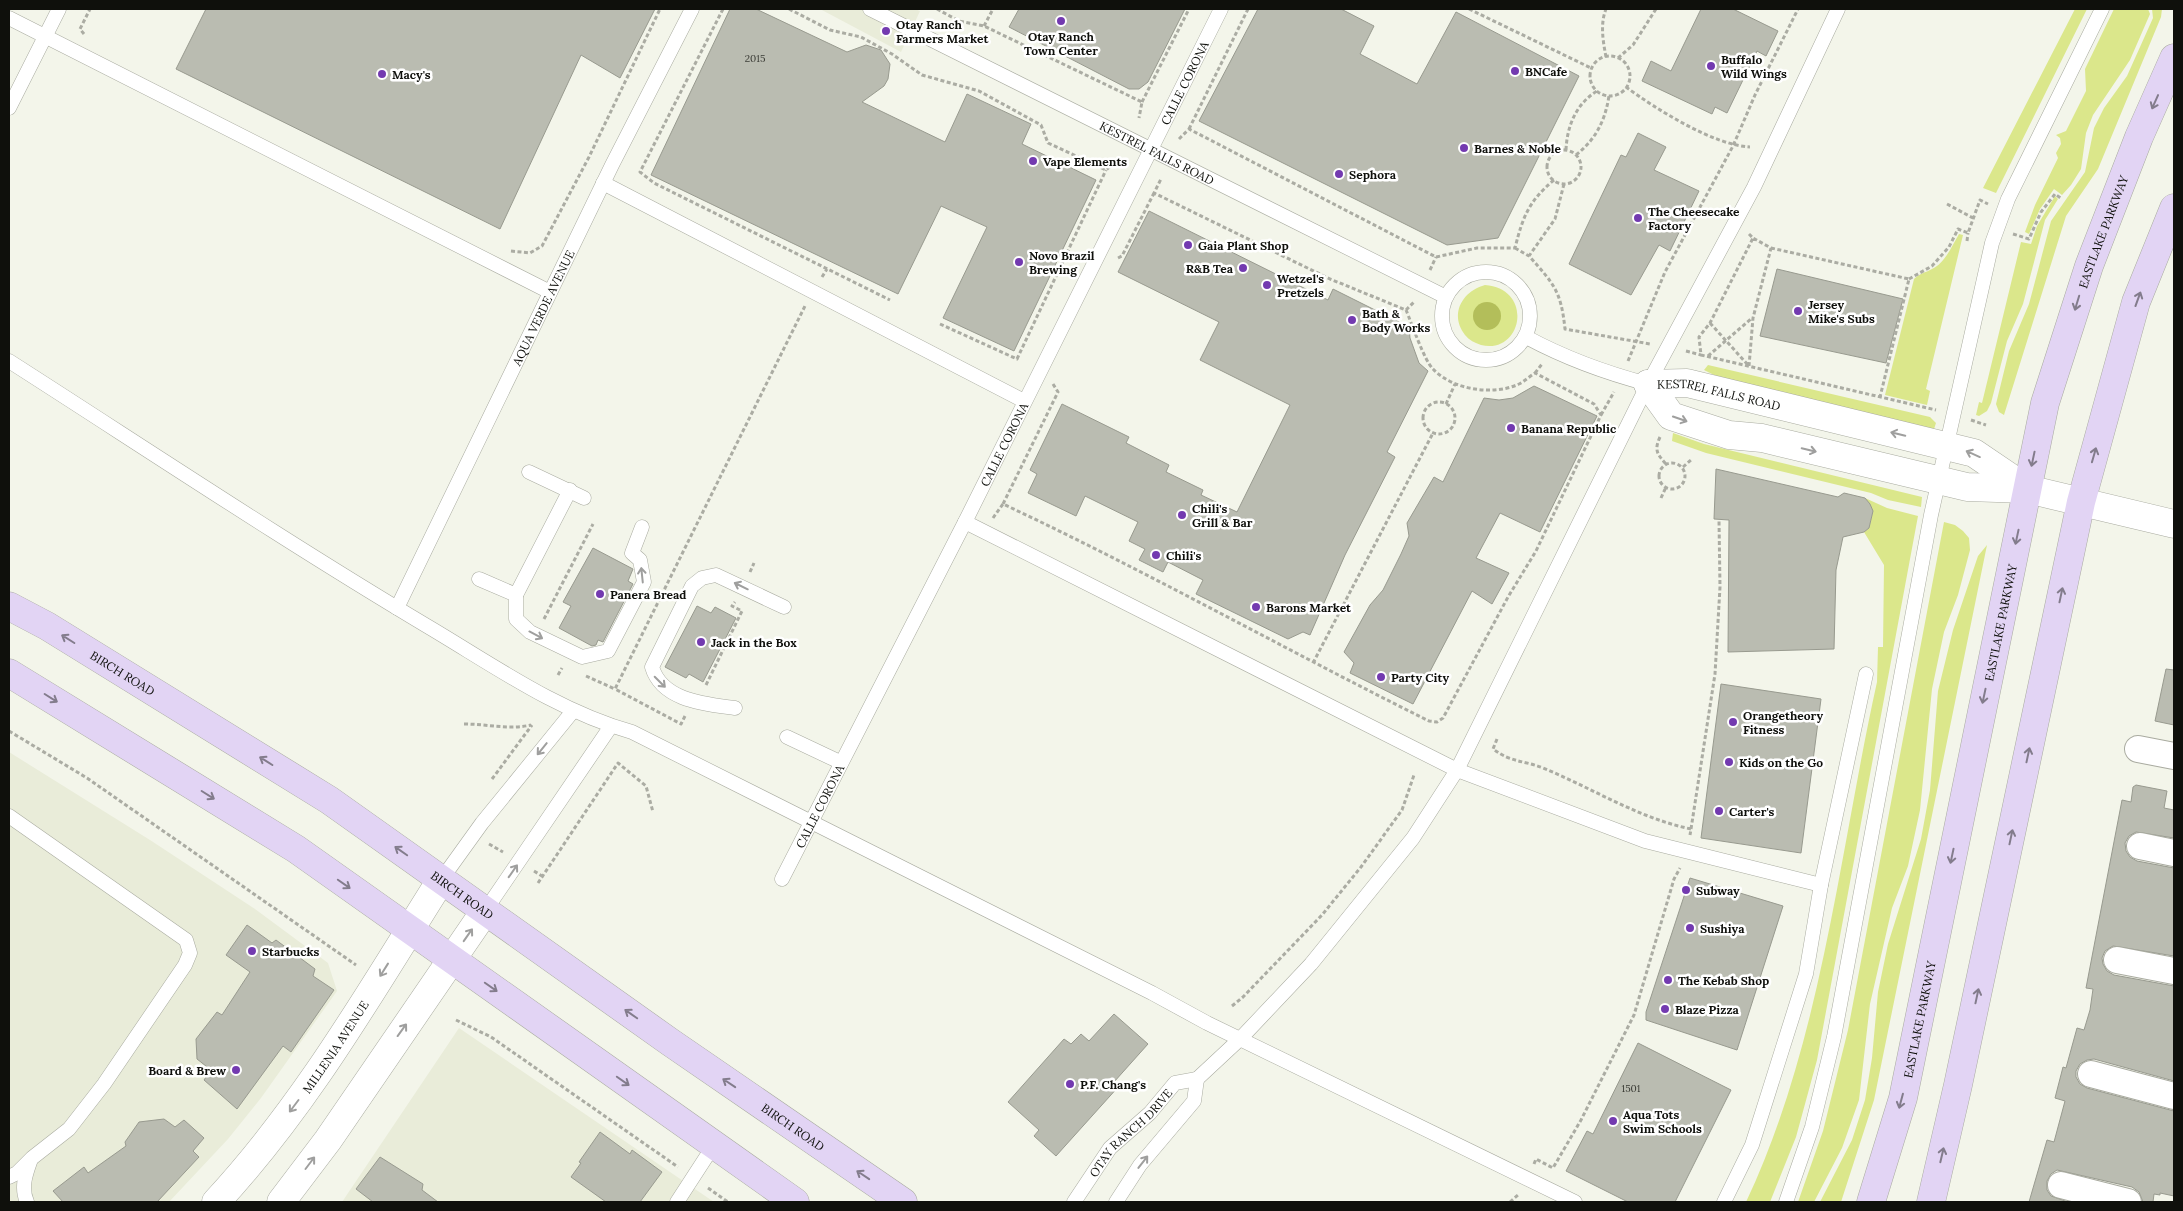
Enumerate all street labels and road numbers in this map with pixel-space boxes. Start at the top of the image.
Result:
street label: CALLE CORONA [1157,38,1212,127]
street label: KESTREL FALLS ROAD [1097,118,1217,187]
street label: EASTLAKE PARKWAY [2075,173,2131,290]
street label: AQUA VERDE AVENUE [508,247,577,369]
street label: KESTREL FALLS ROAD [1657,375,1782,413]
street label: CALLE CORONA [977,399,1031,489]
street label: EASTLAKE PARKWAY [1981,562,2019,683]
street label: BIRCH ROAD [88,647,158,698]
street label: CALLE CORONA [792,761,847,850]
street label: BIRCH ROAD [428,867,497,922]
street label: EASTLAKE PARKWAY [1900,959,1938,1079]
street label: MILLENIA AVENUE [299,998,371,1096]
street label: OTAY RANCH DRIVE [1085,1085,1175,1180]
street label: BIRCH ROAD [759,1100,828,1154]

